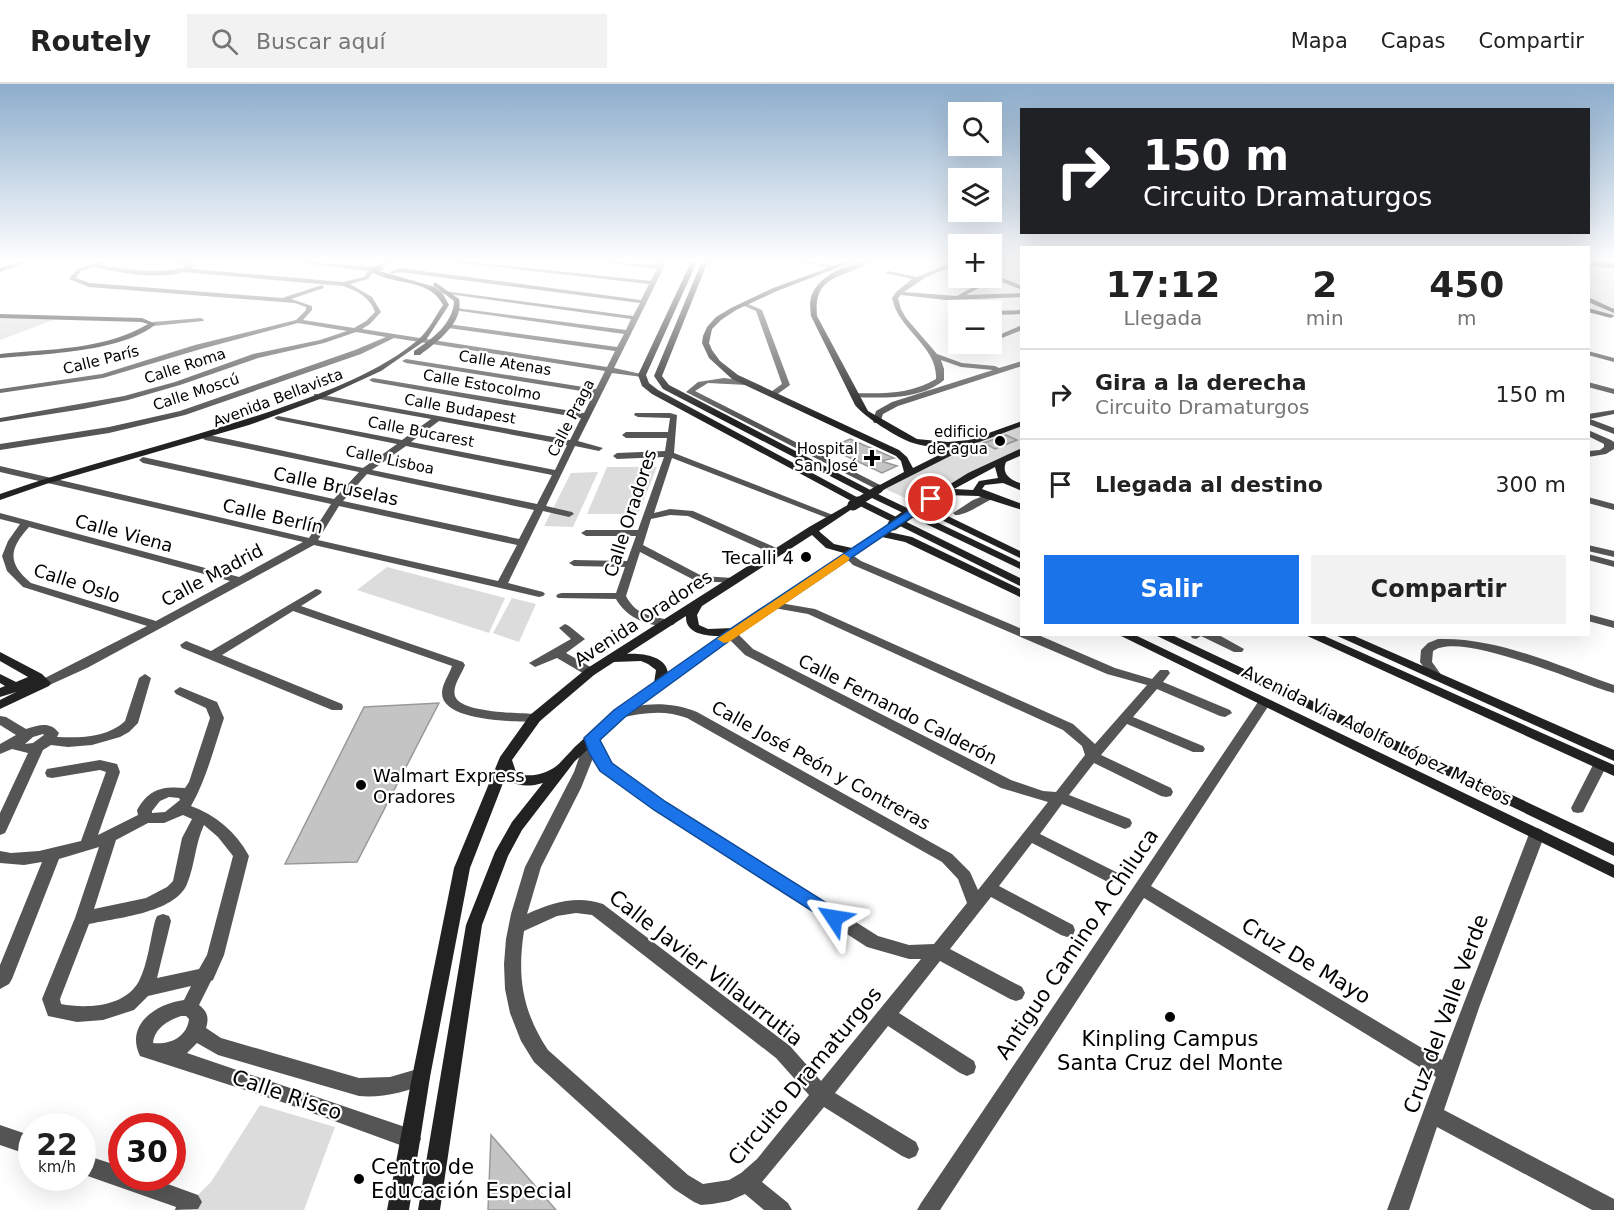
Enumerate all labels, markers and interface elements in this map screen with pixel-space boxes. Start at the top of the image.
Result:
search box [187,14,607,68]
text: Routely [30,25,151,58]
icon: search [208,25,241,58]
text: Buscar aquí [256,29,386,54]
text: Mapa [1291,29,1348,53]
text: Capas [1381,29,1445,53]
text: Compartir [1478,29,1584,53]
map controls [948,102,1002,354]
button: search [948,102,1002,156]
text: 150 m [1143,131,1289,180]
icon: right [1044,132,1122,210]
button: layers [948,168,1002,222]
text: Circuito Dramaturgos [1143,181,1432,212]
button: + [948,234,1002,288]
text: 17:12 [1106,264,1220,305]
text: 2 [1312,264,1337,305]
text: 450 [1429,264,1504,305]
button: − [948,300,1002,354]
text: Llegada [1123,306,1202,330]
text: min [1306,306,1344,330]
text: m [1457,306,1477,330]
street label: Calle París [61,342,141,378]
street label: Calle Roma [142,344,228,388]
street label: Calle Atenas [457,347,553,379]
street label: Avenida Bellavista [211,365,345,431]
street label: Calle Estocolmo [421,366,543,404]
street label: Calle Moscú [151,370,241,414]
text: Gira a la derecha [1095,370,1307,395]
street label: Calle Praga [544,376,598,460]
icon: right [1044,378,1077,411]
text: 150 m [1496,382,1566,407]
street label: Calle Budapest [403,390,517,428]
text: Circuito Dramaturgos [1095,395,1309,419]
street label: Calle Bucarest [366,413,476,451]
place label: edificio de agua [927,423,988,458]
marker: edificio de agua [993,434,1007,448]
place label: Hospital San José [794,440,858,475]
street label: Calle Lisboa [344,442,436,478]
street label: Calle Oradores [599,447,661,579]
marker: Hospital San José [863,449,881,467]
street label: Calle Bruselas [271,462,401,510]
icon: arrive [1044,468,1077,501]
text: Llegada al destino [1095,472,1323,497]
text: 300 m [1496,472,1566,497]
pin [905,473,956,524]
icon: arrive [914,482,947,515]
street label: Calle Berlín [221,494,325,538]
street label: Calle Viena [73,510,175,556]
street label: Calle Madrid [158,539,266,611]
place label: Tecalli 4 [721,547,794,568]
marker: Tecalli 4 [799,550,813,564]
button: Salir [1044,555,1299,624]
button: Compartir [1311,555,1566,624]
street label: Calle Oslo [31,559,123,607]
street label: Avenida Oradores [570,566,716,670]
street label: Calle Fernando Calderón [795,650,1001,768]
street label: Avenida Via Adolfo López Mateos [1239,660,1515,810]
street label: Calle José Peón y Contreras [708,696,934,834]
place label: Walmart Express Oradores [373,765,525,807]
marker: Walmart Express Oradores [354,778,368,792]
street label: Antiguo Camino A Chiluca [991,824,1163,1064]
street label: Calle Javier Villaurrutia [604,885,808,1051]
position arrow [802,886,866,950]
street label: Cruz del Valle Verde [1399,911,1493,1117]
street label: Cruz De Mayo [1237,913,1375,1009]
street label: Circuito Dramaturgos [723,982,887,1170]
marker: Kinpling Campus Santa Cruz del Monte [1163,1010,1177,1024]
place label: Kinpling Campus Santa Cruz del Monte [1057,1027,1283,1075]
street label: Calle Risco [229,1065,345,1125]
speed limit sign: 30 [108,1113,186,1191]
text: 22 [36,1127,78,1162]
place label: Centro de Educación Especial [371,1155,572,1203]
text: km/h [38,1158,76,1176]
marker: Centro de Educación Especial [352,1172,366,1186]

